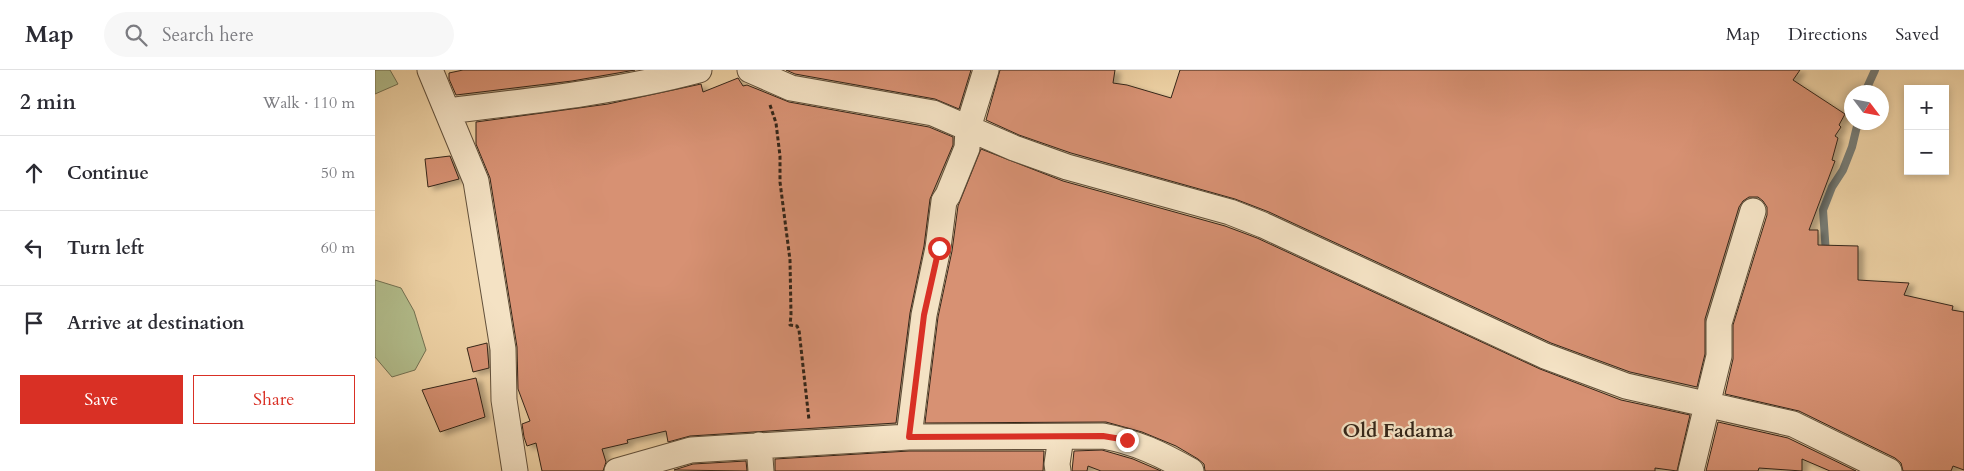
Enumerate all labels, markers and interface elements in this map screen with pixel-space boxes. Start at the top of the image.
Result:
search box [104,12,454,57]
text: Map [25,18,74,51]
icon: search [122,21,150,49]
text: Search here [162,22,254,48]
text: Map [1726,22,1760,47]
text: Directions [1788,22,1867,47]
text: Saved [1895,22,1939,47]
north arrow [1844,85,1889,130]
map controls [1904,85,1949,175]
button: + [1904,85,1949,130]
text: 2 min [20,88,76,117]
text: Walk · 110 m [263,92,355,114]
button: − [1904,130,1949,175]
icon: ahead [20,159,48,187]
text: Continue [67,160,149,186]
text: 50 m [321,162,355,184]
icon: left [20,234,48,262]
text: Turn left [67,235,144,261]
text: 60 m [321,237,355,259]
route start [928,237,951,260]
icon: arrive [20,309,48,337]
text: Arrive at destination [67,310,244,336]
button: Save [20,375,183,424]
button: Share [193,375,355,424]
district label: Old Fadama [1342,417,1454,444]
route end [1116,429,1139,452]

